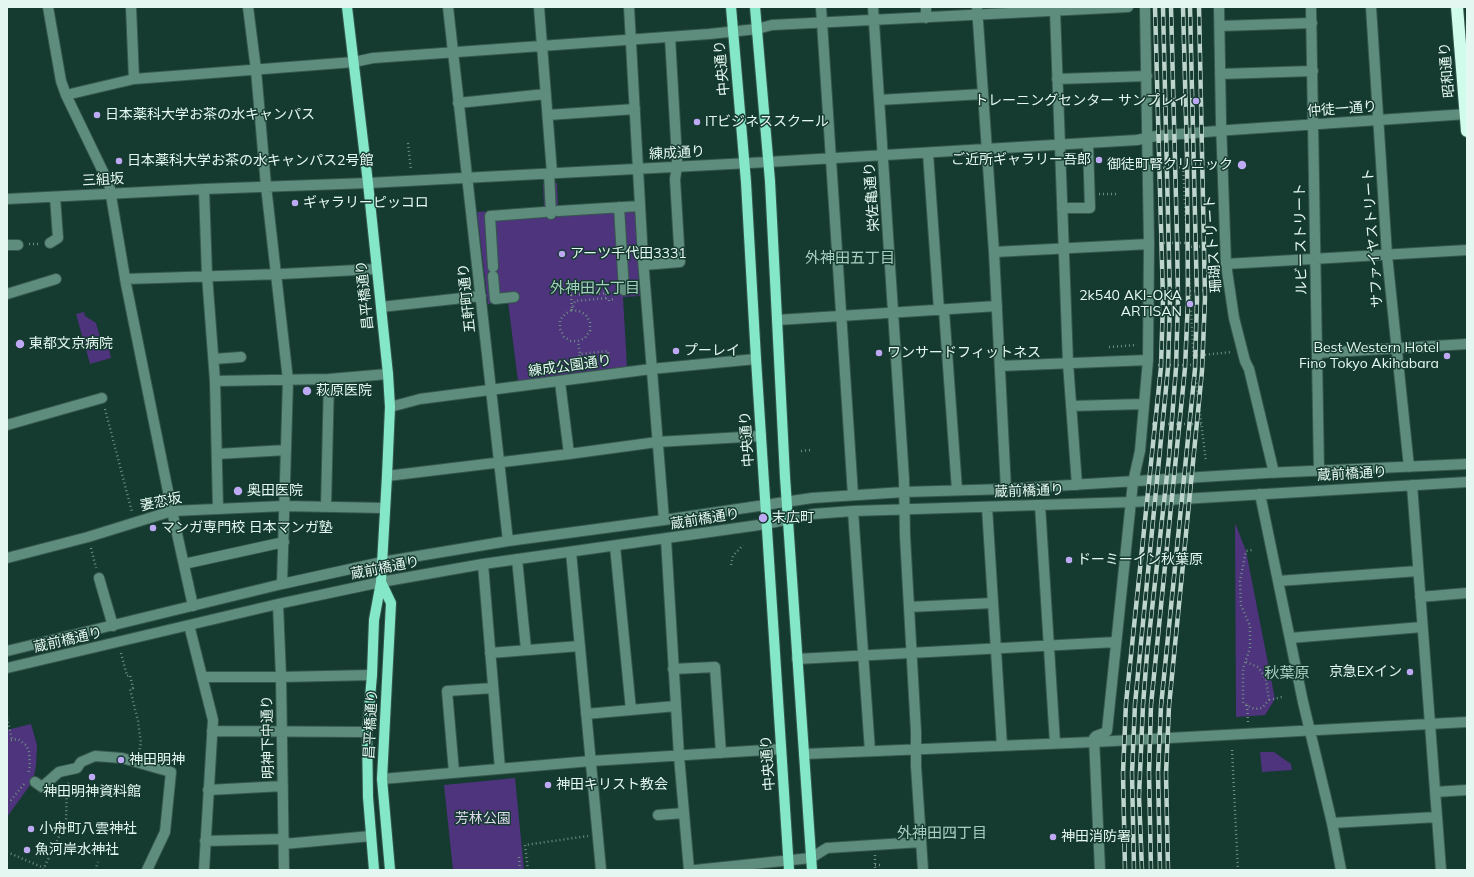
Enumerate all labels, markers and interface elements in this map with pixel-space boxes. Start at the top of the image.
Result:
street label: 中央通り [711,39,733,97]
street label: 昭和通り [1436,41,1458,99]
place label: トレーニングセンター サンプレイ [974,93,1188,109]
marker: トレーニングセンター サンプレイ [1191,96,1201,106]
street label: 仲徒一通り [1306,98,1378,120]
place label: 日本薬科大学お茶の水キャンパス [105,107,315,123]
marker: 日本薬科大学お茶の水キャンパス [92,110,102,120]
place label: ITビジネススクール [705,114,829,130]
marker: ITビジネススクール [692,117,702,127]
street label: 練成通り [649,143,705,163]
place label: ご近所ギャラリー吾郎 [951,152,1091,168]
place label: 日本薬科大学お茶の水キャンパス2号館 [127,153,373,169]
marker: ご近所ギャラリー吾郎 [1094,155,1104,165]
marker: 日本薬科大学お茶の水キャンパス2号館 [114,156,124,166]
place label: 御徒町腎クリニック [1107,157,1233,173]
marker: 御徒町腎クリニック [1236,159,1248,171]
street label: 栄佐亀通り [861,161,883,233]
street label: サファイヤストリート [1360,168,1386,308]
street label: 三組坂 [82,171,124,189]
street label: ルビーストリート [1292,183,1310,295]
place label: ギャラリーピッコロ [303,195,429,211]
street label: 珊瑚ストリート [1201,195,1225,293]
marker: ギャラリーピッコロ [290,198,300,208]
place label: アーツ千代田3331 [570,246,687,262]
marker: アーツ千代田3331 [557,249,567,259]
district label: 外神田五丁目 [805,249,895,267]
street label: 昌平橋通り [353,259,377,331]
street label: 五軒町通り [455,262,479,334]
district label: 外神田六丁目 [550,279,640,297]
place label: 2k540 AKI-OKA ARTISAN [1079,288,1182,320]
marker: 2k540 AKI-OKA ARTISAN [1185,299,1195,309]
place label: 東都文京病院 [29,336,113,352]
marker: 東都文京病院 [14,338,26,350]
place label: Best Western Hotel Fino Tokyo Akihabara [1299,340,1439,372]
place label: プーレイ [684,343,740,359]
place label: ワンサードフィットネス [887,345,1041,361]
marker: プーレイ [671,346,681,356]
marker: ワンサードフィットネス [874,348,884,358]
marker: Best Western Hotel Fino Tokyo Akihabara [1442,351,1452,361]
street label: 練成公園通り [527,352,613,380]
place label: 萩原医院 [316,383,372,399]
marker: 萩原医院 [301,385,313,397]
street label: 中央通り [737,410,757,468]
street label: 蔵前橋通り [1317,464,1387,484]
street label: 蔵前橋通り [994,481,1064,501]
place label: 奥田医院 [247,483,303,499]
marker: 奥田医院 [232,485,244,497]
street label: 妻恋坂 [139,489,183,515]
street label: 蔵前橋通り [669,505,741,533]
place label: 末広町 [772,510,814,526]
marker: 末広町 [757,512,769,524]
place label: マンガ専門校 日本マンガ塾 [161,520,333,536]
marker: マンガ専門校 日本マンガ塾 [148,523,158,533]
place label: ドーミーイン秋葉原 [1077,552,1203,568]
street label: 蔵前橋通り [349,553,421,583]
marker: ドーミーイン秋葉原 [1064,555,1074,565]
street label: 蔵前橋通り [32,624,104,656]
district label: 秋葉原 [1265,664,1309,682]
place label: 京急EXイン [1329,664,1402,680]
marker: 京急EXイン [1405,667,1415,677]
street label: 昌平橋通り [361,689,381,759]
street label: 明神下中通り [259,695,277,779]
street label: 中央通り [758,734,778,792]
place label: 神田明神 [129,752,185,768]
marker: 神田明神 [116,755,126,765]
marker: 神田明神資料館 [87,772,97,782]
place label: 神田キリスト教会 [556,777,668,793]
marker: 神田キリスト教会 [543,780,553,790]
place label: 神田明神資料館 [43,784,141,800]
park label: 芳林公園 [455,811,511,827]
place label: 小舟町八雲神社 [39,821,137,837]
marker: 小舟町八雲神社 [26,824,36,834]
district label: 外神田四丁目 [897,824,987,842]
place label: 神田消防署 [1061,829,1131,845]
marker: 神田消防署 [1048,832,1058,842]
place label: 魚河岸水神社 [35,842,119,858]
marker: 魚河岸水神社 [22,845,32,855]

